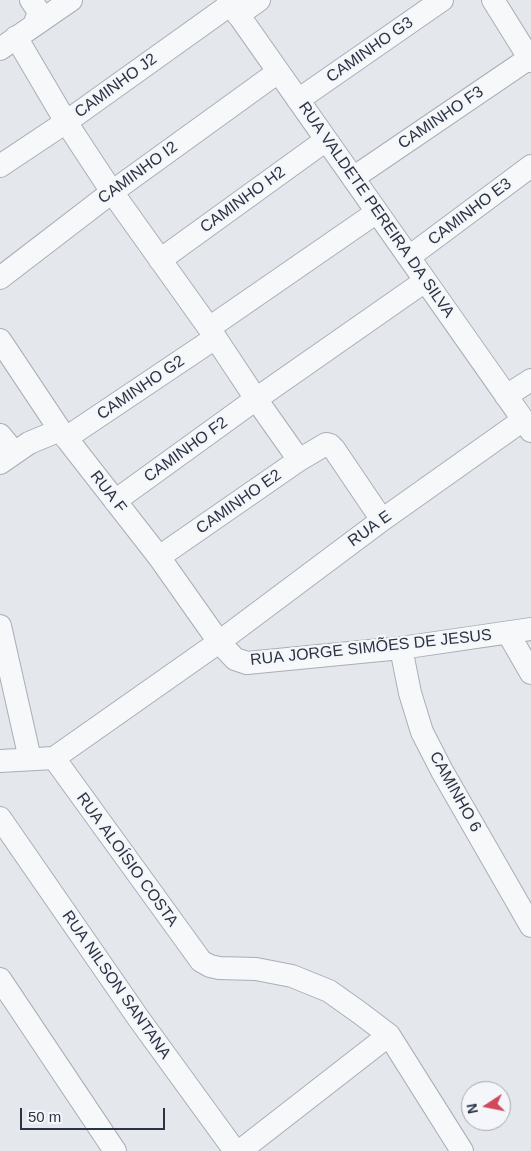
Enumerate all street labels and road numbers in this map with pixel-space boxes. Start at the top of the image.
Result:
street label: CAMINHO G3 [323,13,417,87]
street label: CAMINHO J2 [71,50,161,122]
street label: CAMINHO F3 [395,82,487,154]
street label: RUA VALDETE PEREIRA DA SILVA [294,99,458,321]
street label: CAMINHO I2 [95,138,181,208]
street label: CAMINHO H2 [197,163,289,237]
street label: CAMINHO E3 [424,174,516,250]
street label: CAMINHO G2 [94,352,188,424]
street label: CAMINHO F2 [140,413,232,487]
street label: CAMINHO E2 [193,466,285,538]
street label: RUA F [86,467,130,517]
street label: RUA E [345,507,395,551]
street label: RUA JORGE SIMÕES DE JESUS [249,626,493,670]
street label: CAMINHO 6 [425,748,485,836]
street label: RUA ALOÍSIO COSTA [72,789,182,931]
street label: RUA NILSON SANTANA [57,907,175,1063]

